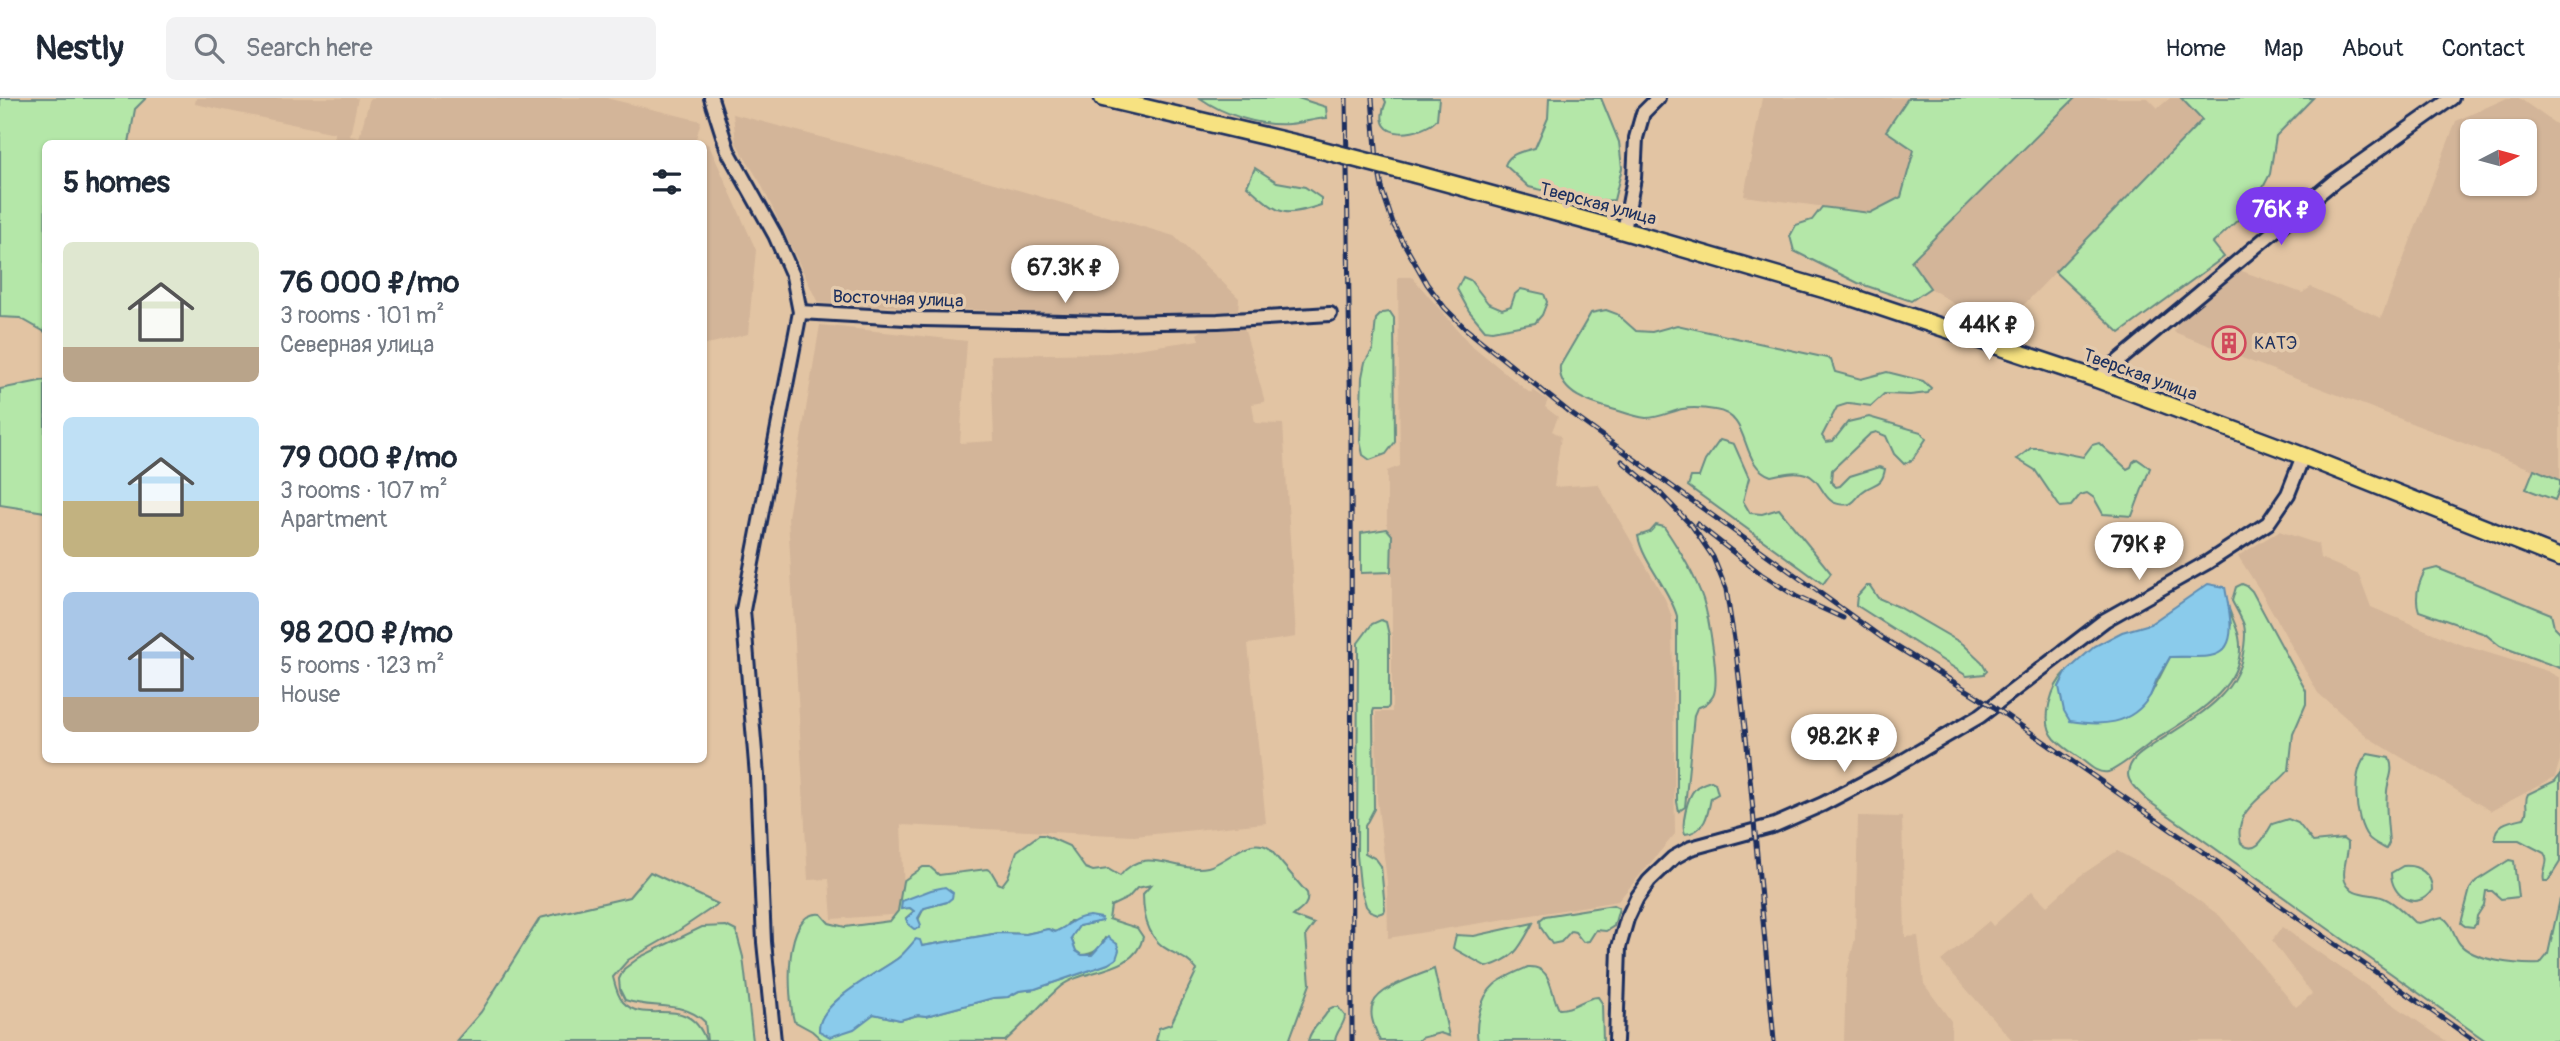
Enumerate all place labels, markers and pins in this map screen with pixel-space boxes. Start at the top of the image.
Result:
pin: 76K ₽ [2232,188,2330,247]
pin: 67.3K ₽ [1000,246,1130,305]
pin: 44K ₽ [1940,302,2038,362]
building icon: КАТЭ [2210,324,2248,362]
place label: КАТЭ [2254,332,2297,355]
pin: 79K ₽ [2090,522,2188,582]
pin: 98.2K ₽ [1779,714,1909,774]

